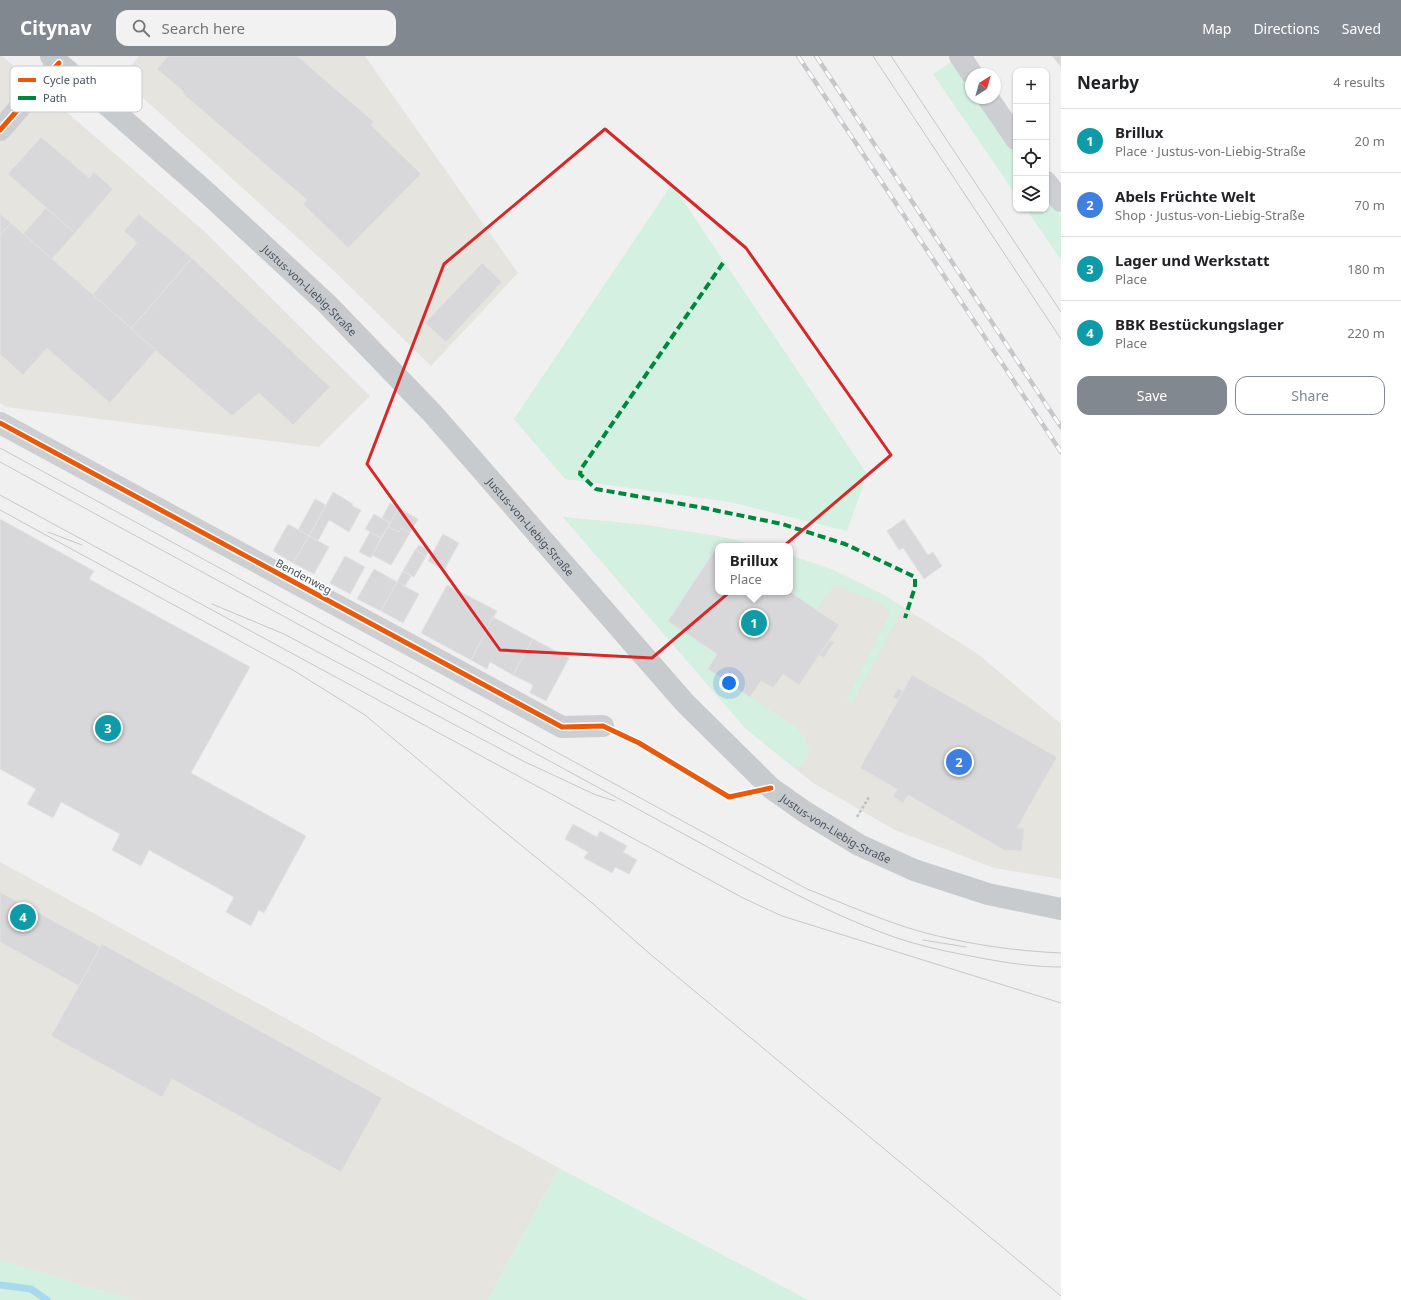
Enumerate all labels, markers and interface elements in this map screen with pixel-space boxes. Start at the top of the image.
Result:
search box [116,10,396,46]
text: Citynav [20,15,92,41]
icon: search [130,17,152,39]
text: Search here [162,18,245,38]
text: Map [1202,19,1231,38]
text: Directions [1253,19,1320,38]
text: Saved [1342,19,1381,38]
legend [10,66,142,112]
north arrow [965,68,1001,104]
map controls [1013,68,1049,212]
button: + [1013,68,1049,104]
text: Nearby [1077,71,1139,94]
text: Cycle path [43,72,96,87]
text: 4 results [1333,73,1385,91]
text: Path [43,90,67,105]
button: − [1013,104,1049,140]
text: Brillux [1115,122,1164,142]
text: 1 [1086,132,1094,150]
text: 20 m [1355,132,1385,150]
button: locate [1013,140,1049,176]
text: Place · Justus-von-Liebig-Straße [1115,142,1306,160]
button: layers [1013,176,1049,212]
text: Abels Früchte Welt [1115,186,1255,206]
text: 2 [1086,196,1094,214]
text: 70 m [1355,196,1385,214]
text: Shop · Justus-von-Liebig-Straße [1115,206,1305,224]
street label: Justus-von-Liebig-Straße [259,240,361,339]
text: Lager und Werkstatt [1115,250,1270,270]
text: 3 [1086,260,1094,278]
text: 180 m [1347,260,1385,278]
text: Place [1115,270,1147,288]
text: BBK Bestückungslager [1115,314,1284,334]
text: 4 [1086,324,1094,342]
text: 220 m [1347,324,1385,342]
text: Place [1115,334,1147,352]
button: Save [1077,376,1227,415]
button: Share [1235,376,1385,415]
street label: Justus-von-Liebig-Straße [483,473,578,579]
popup [715,543,793,595]
text: Brillux [730,550,778,570]
street label: Bendenweg [273,555,335,597]
text: Place [730,570,762,588]
pin: 1 [741,608,767,638]
your location [719,673,739,693]
pin: 3 [95,713,121,743]
pin: 2 [946,747,972,777]
street label: Justus-von-Liebig-Straße [777,789,894,866]
pin: 4 [10,902,36,932]

